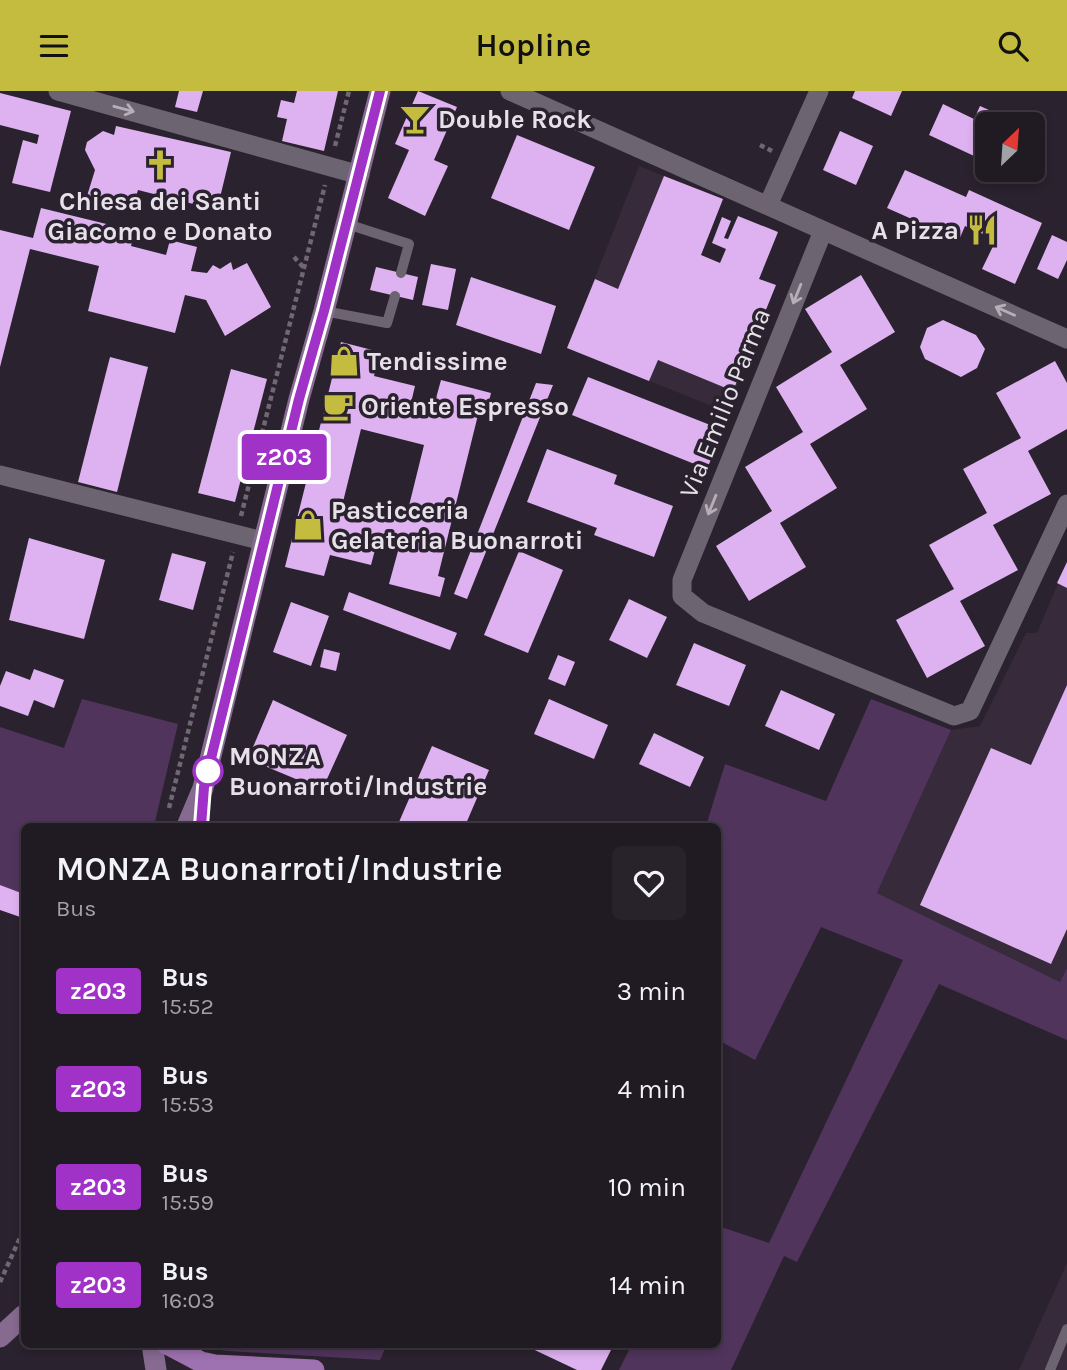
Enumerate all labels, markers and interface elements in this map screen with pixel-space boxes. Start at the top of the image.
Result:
icon: menu [35,27,73,65]
text: Hopline [476,27,591,64]
icon: search [994,27,1032,65]
bar icon: Double Rock [398,102,432,136]
one-way arrow [112,103,135,116]
place label: Double Rock [438,104,592,135]
north arrow [975,112,1045,182]
map controls [975,112,1045,182]
church icon: Chiesa dei Santi Giacomo e Donato [143,148,177,182]
place label: Chiesa dei Santi Giacomo e Donato [47,186,273,247]
restaurant icon: A Pizza [965,213,999,247]
place label: A Pizza [872,215,959,246]
one-way arrow [790,283,803,304]
street label: Via Emilio Parma [673,304,777,502]
one-way arrow [994,304,1016,317]
shop icon: Tendissime [327,344,361,378]
place label: Tendissime [367,346,508,377]
cafe icon: Oriente Espresso [321,389,355,423]
place label: Oriente Espresso [361,391,569,422]
line badge: z203 [235,434,333,480]
text: z203 [256,443,312,471]
one-way arrow [705,494,718,516]
place label: Pasticceria Gelateria Buonarroti [331,495,583,556]
shop icon: Pasticceria Gelateria Buonarroti [291,508,325,542]
place label: MONZA Buonarroti/Industrie [229,741,487,802]
marker: MONZA Buonarroti/Industrie [193,756,223,786]
button: heart [612,846,686,920]
text: MONZA Buonarroti/Industrie [56,850,502,888]
text: Bus [56,895,96,922]
text: Bus [162,962,208,993]
text: 3 min [617,976,686,1007]
text: z203 [70,977,127,1005]
text: 15:52 [162,993,214,1020]
text: Bus [162,1060,208,1091]
text: 4 min [618,1074,686,1105]
text: z203 [70,1075,127,1103]
text: 15:53 [162,1091,214,1118]
text: Bus [162,1158,208,1189]
text: 10 min [608,1172,686,1203]
text: z203 [70,1173,127,1201]
text: 15:59 [162,1189,214,1216]
text: Bus [162,1256,208,1287]
text: 14 min [609,1270,686,1301]
text: z203 [70,1271,127,1299]
text: 16:03 [162,1287,215,1314]

